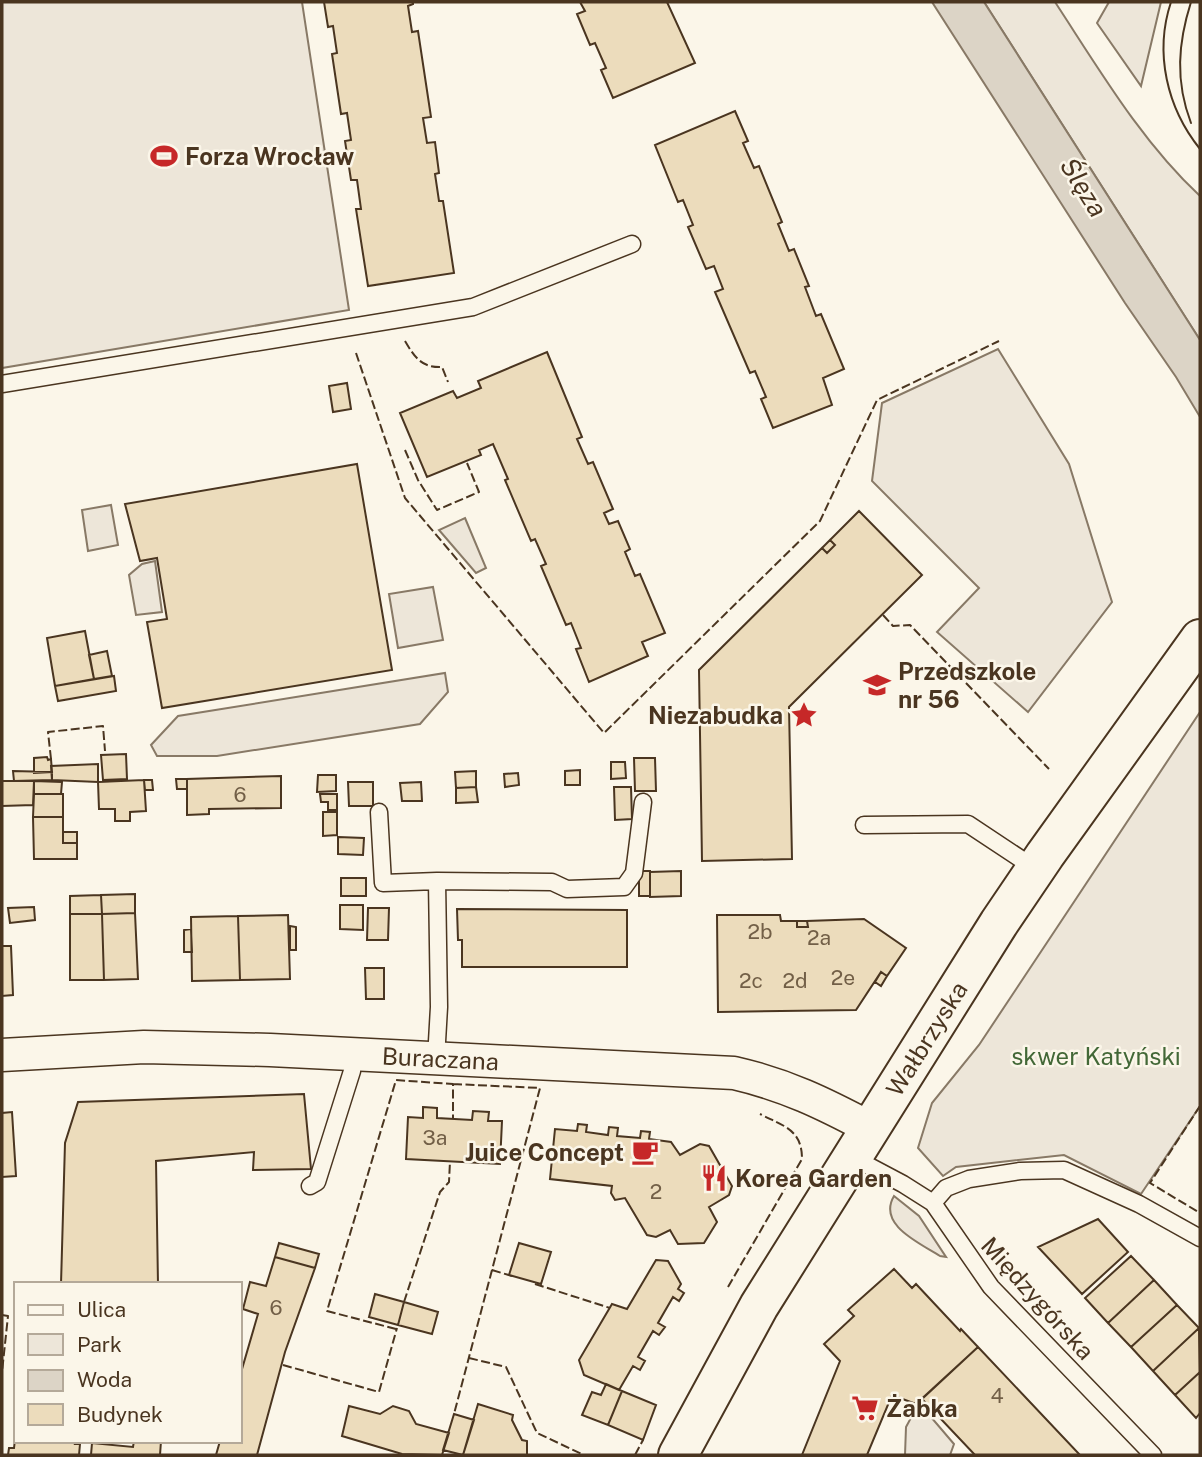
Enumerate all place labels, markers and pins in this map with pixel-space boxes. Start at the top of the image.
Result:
sports icon: Forza Wrocław [149,141,179,171]
place label: Forza Wrocław [185,142,354,170]
place label: Przedszkole nr 56 [898,657,1036,713]
school or university icon: Przedszkole nr 56 [862,670,892,700]
place icon: Niezabudka [789,700,819,730]
place label: Niezabudka [648,701,783,729]
cafe icon: Juice Concept [630,1137,660,1167]
place label: Juice Concept [465,1138,624,1166]
restaurant icon: Korea Garden [699,1163,729,1193]
place label: Korea Garden [735,1164,892,1192]
supermarket icon: Żabka [850,1393,880,1423]
place label: Żabka [886,1394,958,1422]

